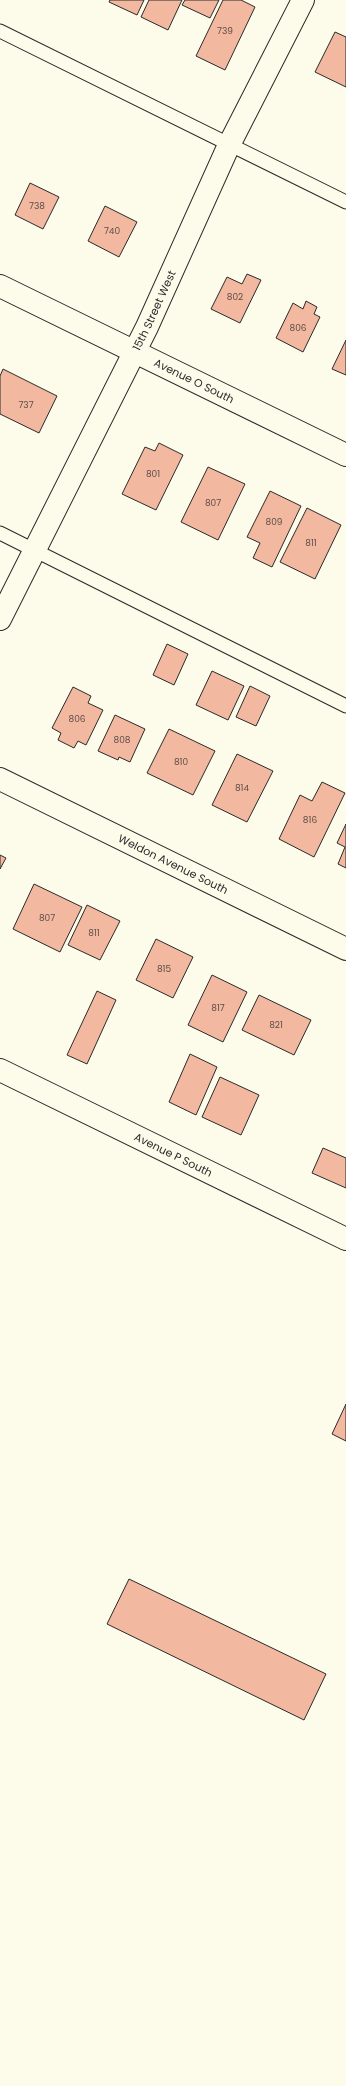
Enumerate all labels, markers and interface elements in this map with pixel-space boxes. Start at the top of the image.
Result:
house number: 739 [217,25,233,37]
house number: 738 [29,200,45,212]
house number: 740 [104,225,120,237]
street label: 15th Street West [128,268,180,353]
house number: 802 [227,291,243,303]
house number: 806 [289,322,307,334]
street label: Avenue O South [151,354,237,407]
house number: 737 [18,399,34,411]
house number: 801 [146,468,160,480]
house number: 807 [205,497,221,509]
house number: 809 [265,516,283,528]
house number: 811 [305,537,317,549]
house number: 806 [68,713,86,725]
house number: 808 [113,734,131,746]
house number: 810 [174,756,188,768]
house number: 814 [235,782,249,794]
house number: 816 [303,814,317,826]
street label: Weldon Avenue South [116,830,231,898]
house number: 807 [39,912,55,924]
house number: 811 [88,927,100,939]
house number: 815 [157,963,171,975]
house number: 817 [211,1002,225,1014]
house number: 821 [269,1019,283,1031]
street label: Avenue P South [132,1129,215,1181]

